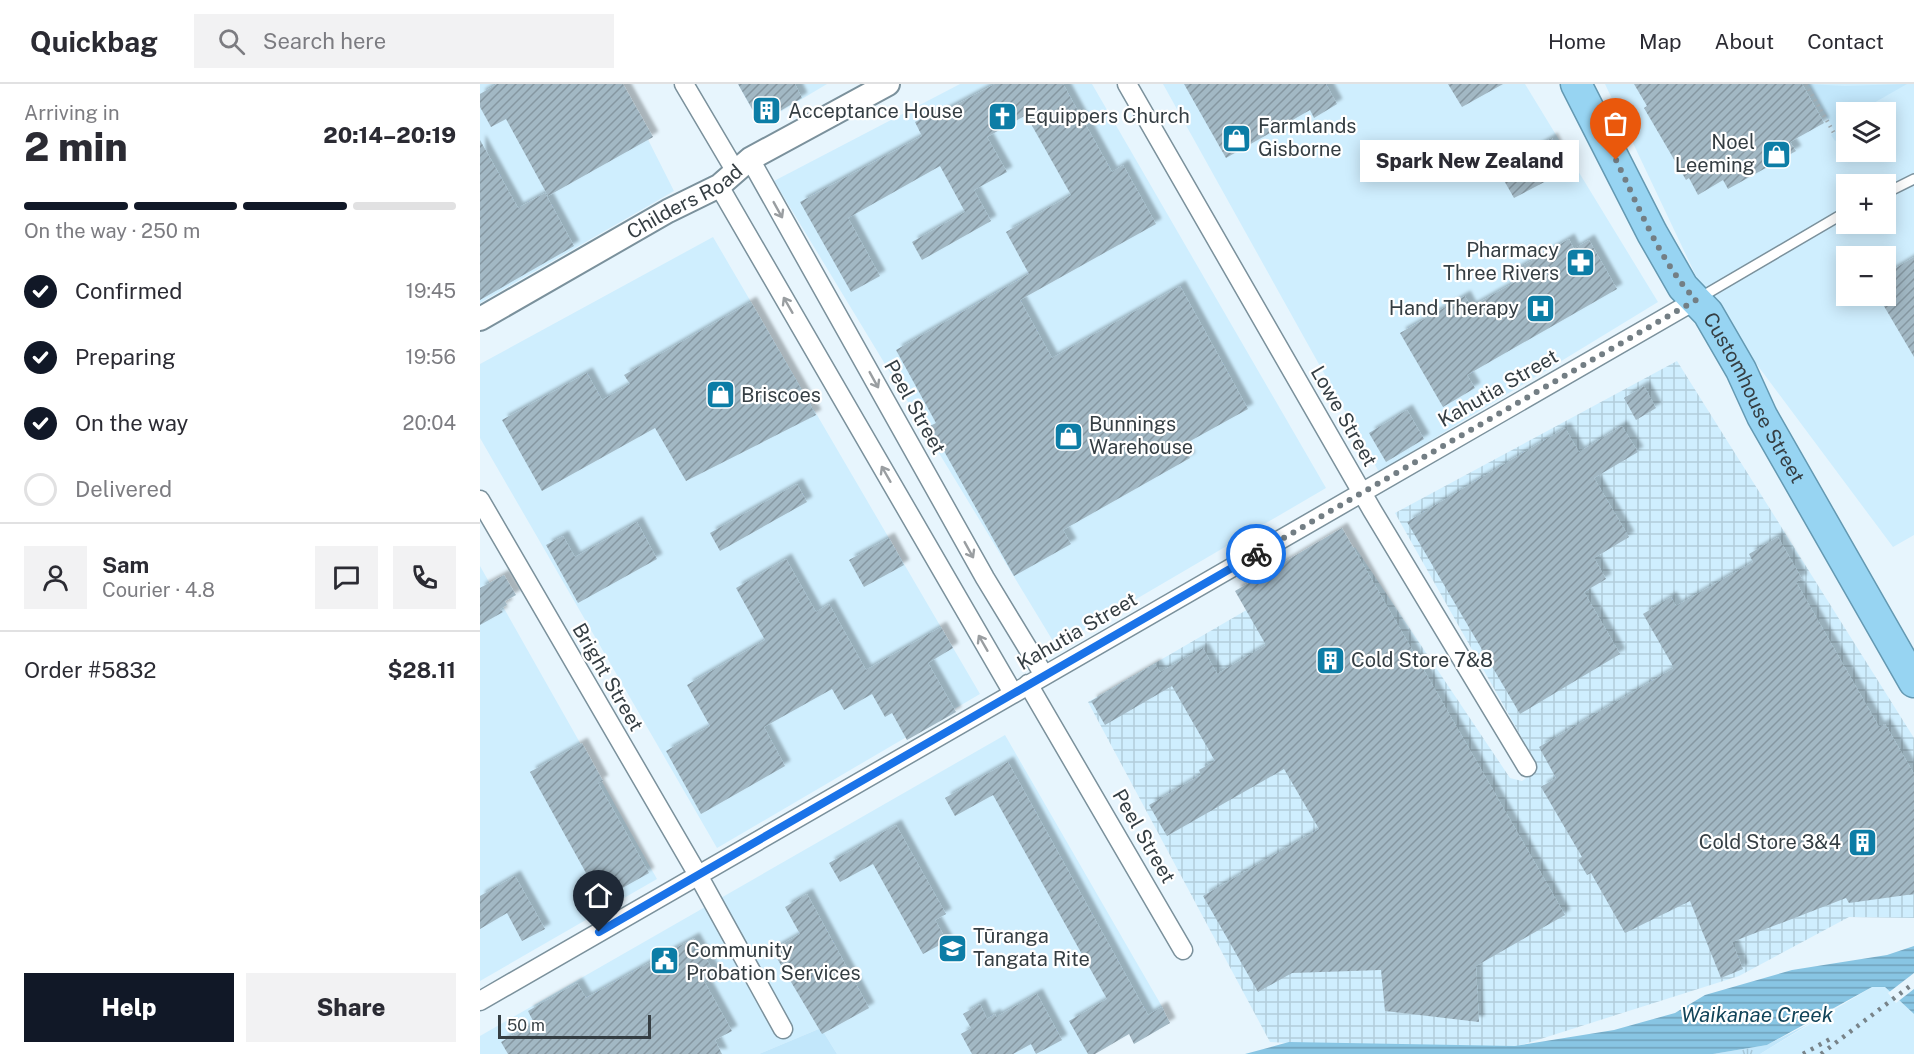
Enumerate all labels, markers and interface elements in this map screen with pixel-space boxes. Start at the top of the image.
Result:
search box [194,14,614,68]
text: Quickbag [30,25,158,58]
icon: search [215,25,248,58]
text: Search here [263,28,386,54]
text: Home [1548,29,1606,54]
text: Map [1639,29,1682,54]
text: About [1715,29,1774,54]
text: Contact [1807,29,1884,54]
building icon: Acceptance House [751,95,783,127]
pin [1590,98,1641,160]
place label: Acceptance House [788,99,963,123]
church icon: Equippers Church [987,100,1019,132]
text: Arriving in [24,101,119,125]
map controls [1836,102,1896,306]
button: layers [1836,102,1896,162]
place label: Equippers Church [1024,104,1190,128]
icon: bag [1599,107,1632,140]
place label: Farmlands Gisborne [1258,114,1356,161]
text: 20:14–20:19 [323,122,456,148]
shop icon: Farmlands Gisborne [1221,122,1253,154]
text: 2 min [24,124,128,170]
place label: Noel Leeming [1675,130,1755,177]
shop icon: Noel Leeming [1760,138,1792,170]
callout: Spark New Zealand [1361,139,1580,181]
text: Spark New Zealand [1375,149,1564,173]
street label: Childers Road [623,159,747,244]
button: + [1836,174,1896,234]
one-way arrow [772,201,784,218]
text: On the way · 250 m [24,219,200,243]
place label: Pharmacy Three Rivers [1443,238,1559,285]
pharmacy icon: Pharmacy Three Rivers [1564,246,1596,278]
button: − [1836,246,1896,306]
icon: check [24,275,57,308]
text: Confirmed [75,278,182,304]
text: 19:45 [406,279,456,303]
hospital icon: Hand Therapy [1524,292,1556,324]
place label: Hand Therapy [1389,296,1519,320]
one-way arrow [781,297,793,314]
street label: Customhouse Street [1698,308,1810,487]
icon: check [24,341,57,374]
text: Preparing [75,344,176,370]
street label: Kahutia Street [1434,344,1562,432]
text: 19:56 [406,345,456,369]
street label: Peel Street [879,355,951,459]
street label: Lowe Street [1306,361,1382,471]
one-way arrow [868,371,880,388]
shop icon: Briscoes [704,379,736,411]
place label: Briscoes [741,383,821,407]
icon: check [24,407,57,440]
text: On the way [75,410,188,436]
text: 20:04 [403,411,456,435]
place label: Bunnings Warehouse [1089,412,1193,459]
shop icon: Bunnings Warehouse [1052,420,1084,452]
one-way arrow [879,466,891,483]
text: Delivered [75,476,172,502]
courier [1226,524,1286,584]
icon: bike [1240,538,1273,571]
one-way arrow [963,541,975,558]
button: person [24,546,87,609]
button: chat [315,546,378,609]
button: phone [393,546,456,609]
text: Sam [102,552,149,578]
text: Courier · 4.8 [102,578,215,602]
street label: Kahutia Street [1013,587,1141,675]
street label: Bright Street [567,619,649,735]
one-way arrow [977,635,989,652]
building icon: Cold Store 7&8 [1314,644,1346,676]
place label: Cold Store 7&8 [1351,648,1493,672]
text: Order #5832 [24,657,156,683]
text: $28.11 [388,657,456,683]
street label: Peel Street [1107,785,1181,887]
building icon: Cold Store 3&4 [1846,826,1878,858]
place label: Cold Store 3&4 [1699,830,1841,854]
pin [573,870,624,932]
icon: home [582,879,615,912]
place label: Tūranga Tangata Rite [973,924,1090,971]
school or university icon: Tūranga Tangata Rite [936,932,968,964]
place label: Community Probation Services [686,938,861,985]
public building icon: Community Probation Services [649,945,681,977]
button: Help [24,973,234,1042]
button: Share [246,973,456,1042]
water label: Waikanae Creek [1681,1002,1834,1027]
scale bar [498,1012,651,1040]
text: 50 m [507,1016,545,1035]

